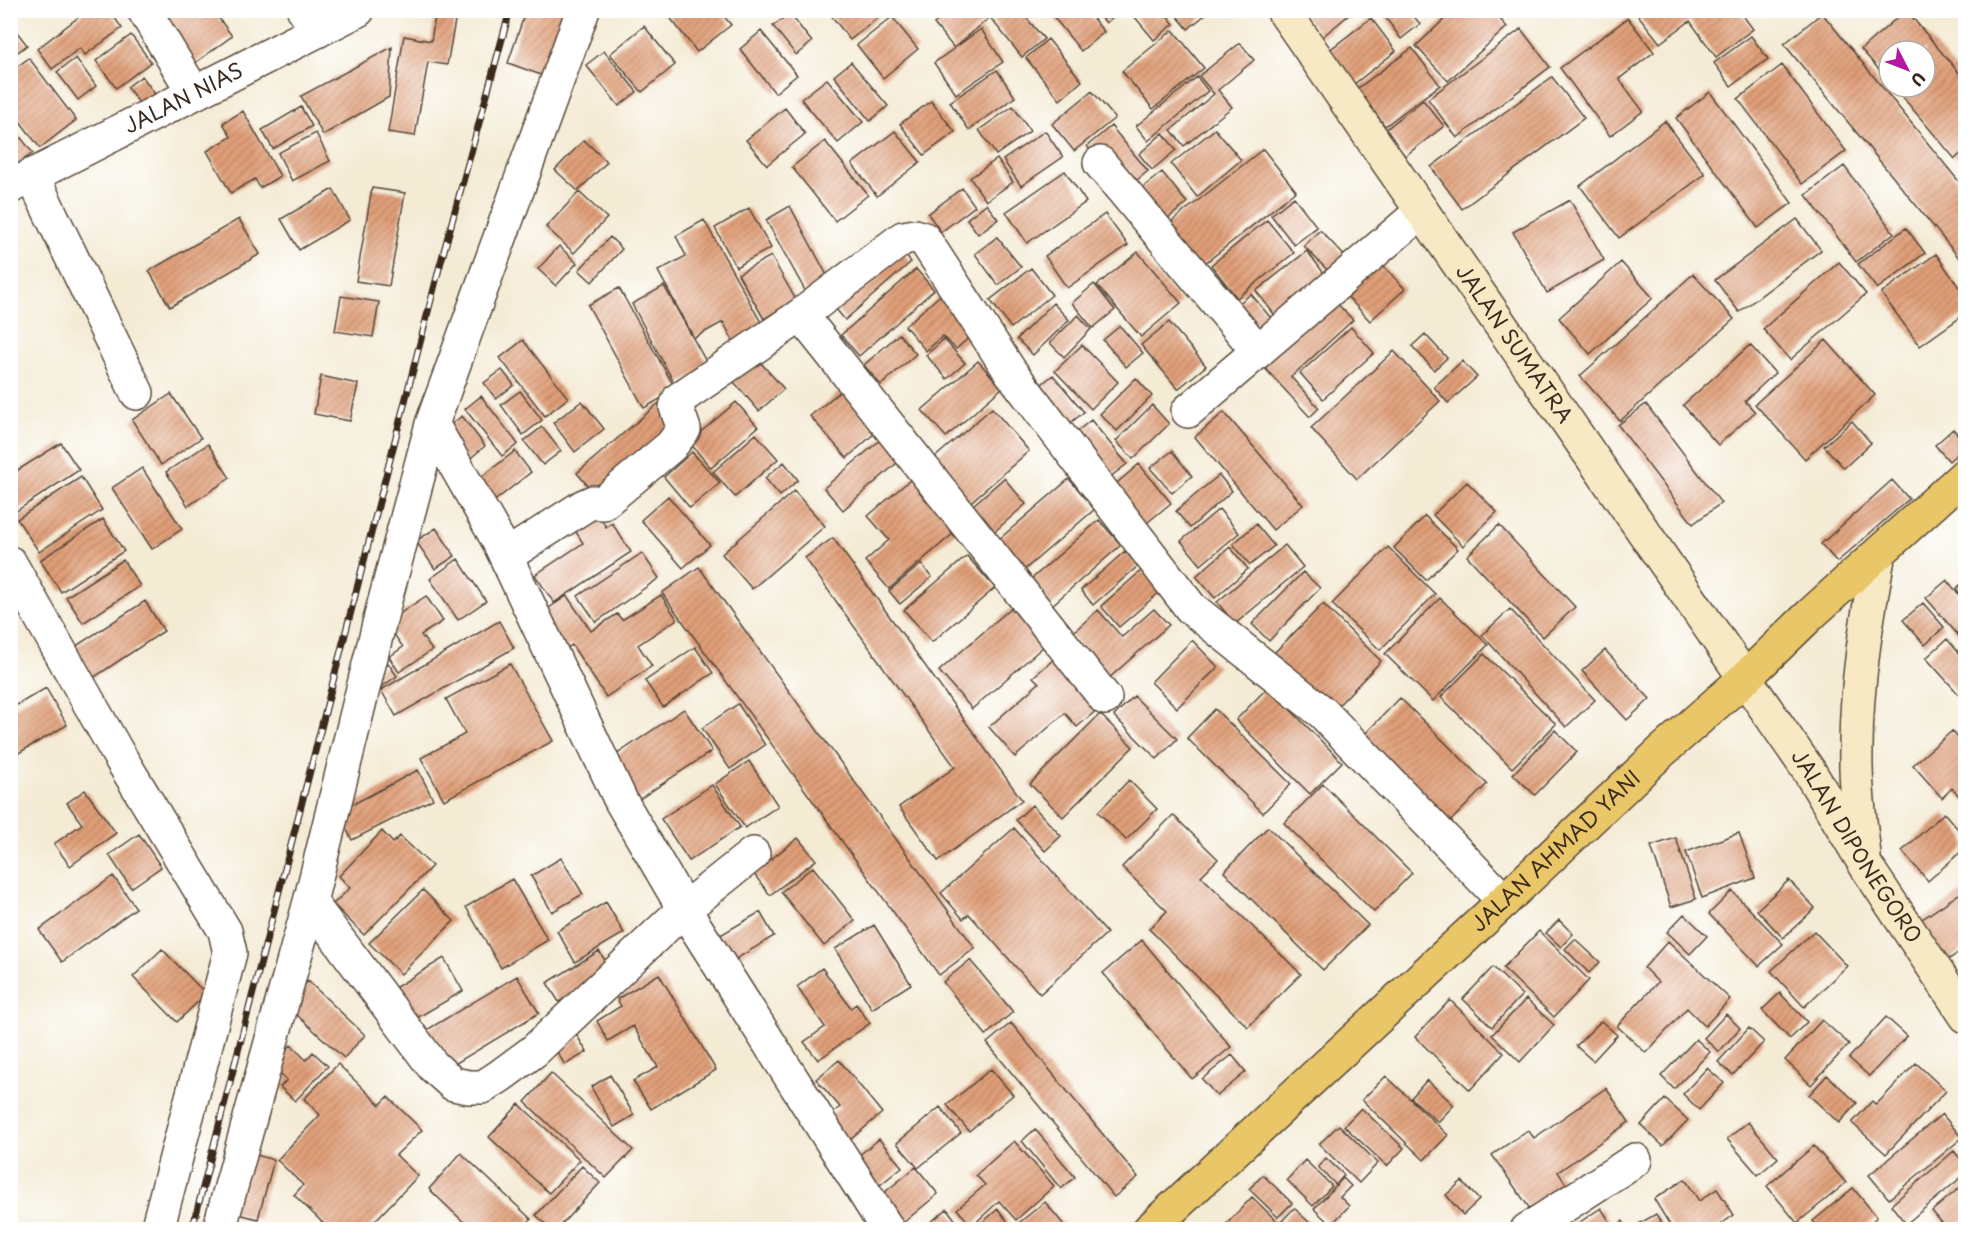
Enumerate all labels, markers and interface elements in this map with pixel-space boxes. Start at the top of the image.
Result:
north arrow [1877,39,1937,99]
street label: JALAN NIAS [118,53,248,141]
text: U [1906,67,1932,92]
street label: JALAN SUMATRA [1449,257,1582,429]
street label: JALAN DIPONEGORO [1784,742,1931,949]
street label: JALAN AHMAD YANI [1463,761,1647,938]

